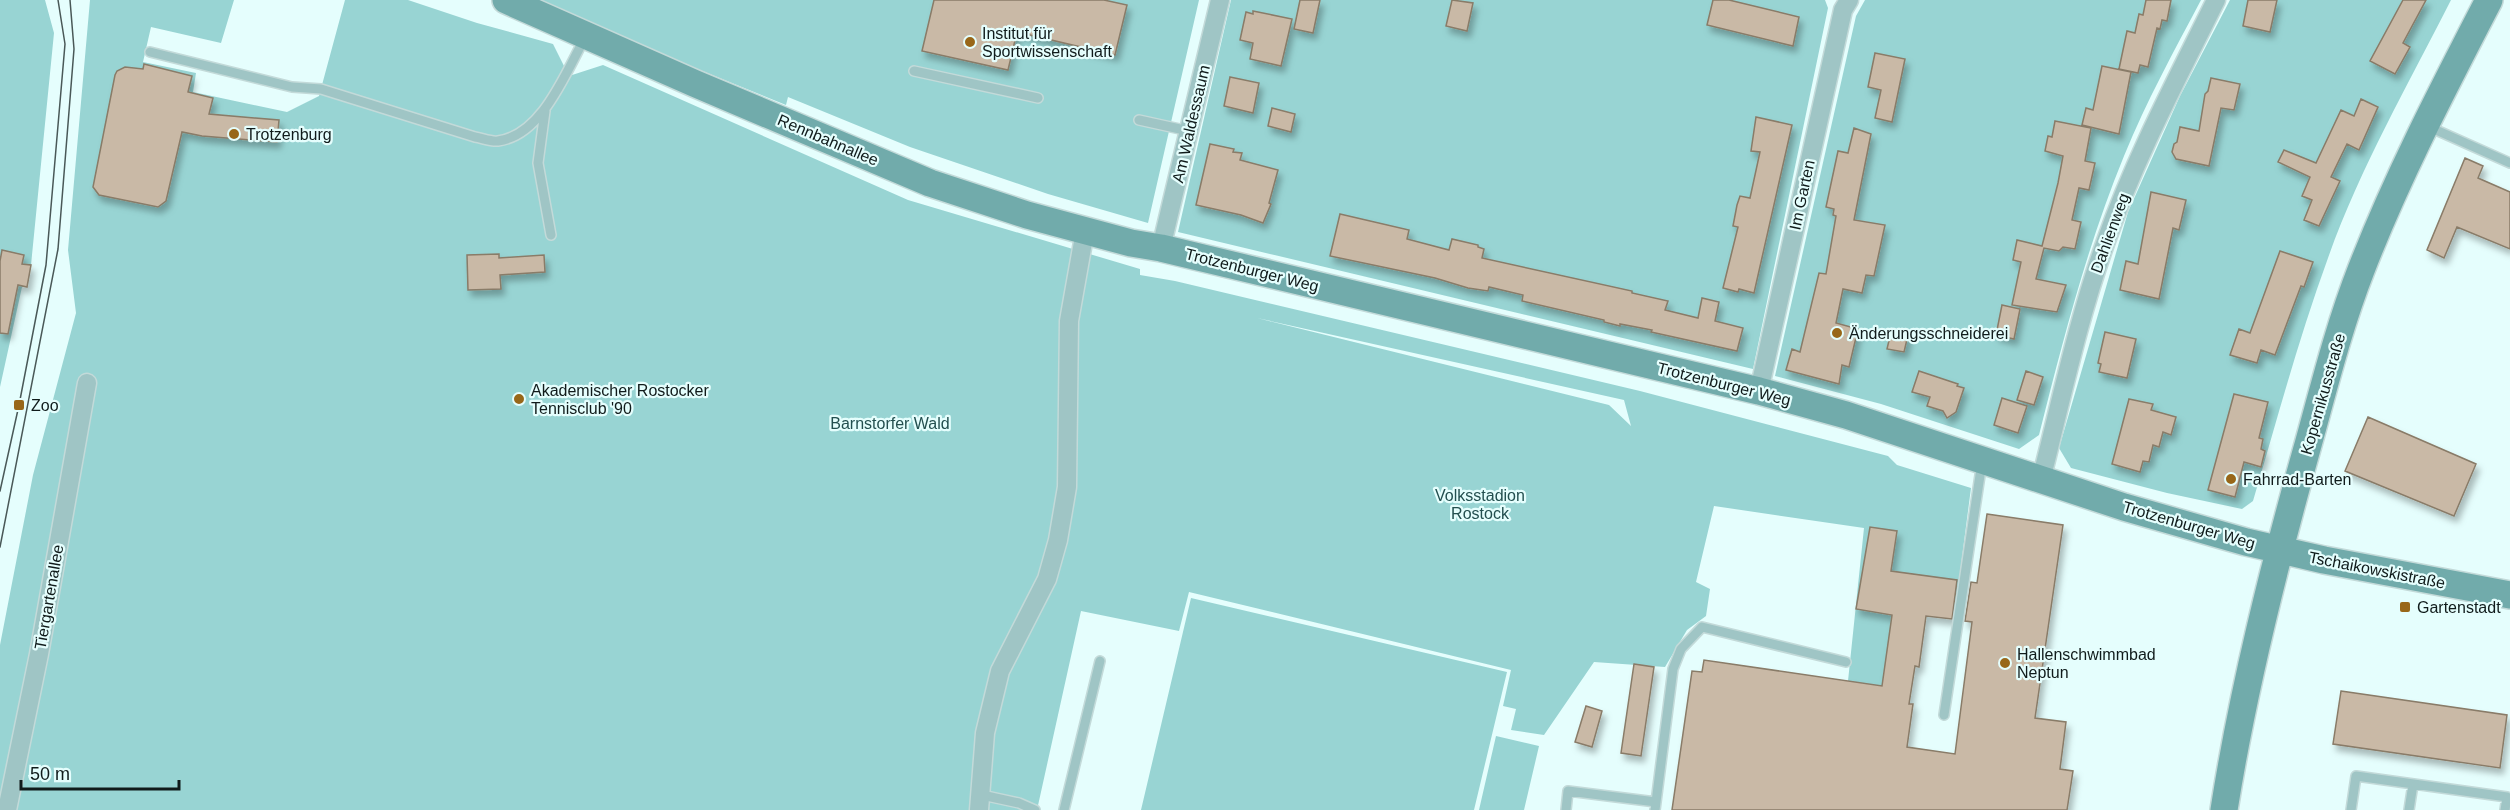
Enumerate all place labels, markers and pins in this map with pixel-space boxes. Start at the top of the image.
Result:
place label: Institut für Sportwissenschaft [982,25,1112,60]
marker: Institut für Sportwissenschaft [963,35,977,49]
place label: Trotzenburg [246,126,332,143]
marker: Trotzenburg [227,127,241,141]
place label: Änderungsschneiderei [1849,325,2008,342]
marker: Änderungsschneiderei [1830,326,1844,340]
place label: Akademischer Rostocker Tennisclub '90 [531,382,710,417]
marker: Akademischer Rostocker Tennisclub '90 [512,392,526,406]
place label: Zoo [31,397,59,414]
marker: Zoo [12,398,26,412]
place label: Fahrrad-Barten [2243,471,2352,488]
marker: Fahrrad-Barten [2224,472,2238,486]
place label: Gartenstadt [2417,599,2501,616]
marker: Gartenstadt [2398,600,2412,614]
place label: Hallenschwimmbad Neptun [2017,646,2156,681]
marker: Hallenschwimmbad Neptun [1998,656,2012,670]

